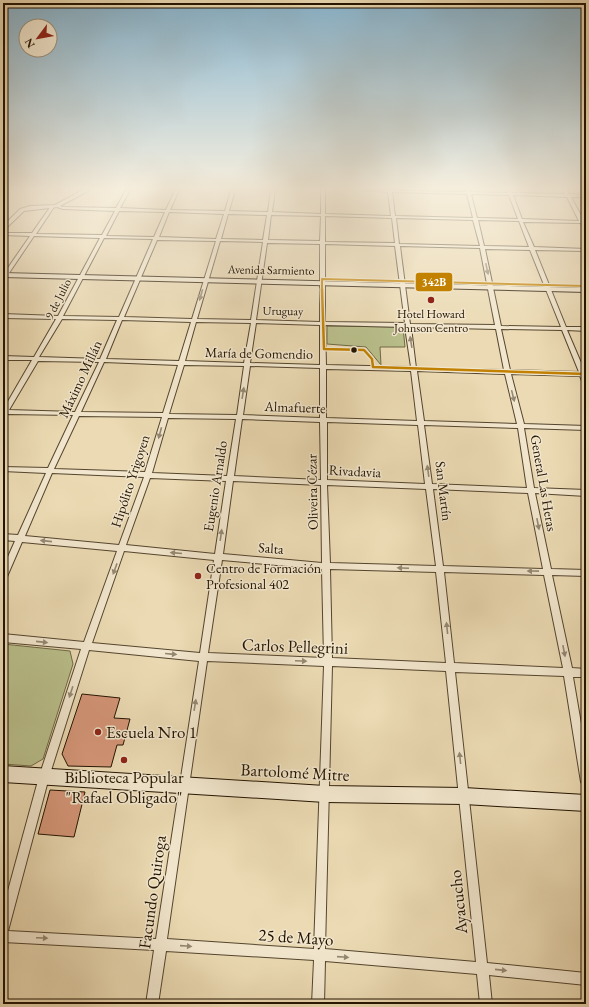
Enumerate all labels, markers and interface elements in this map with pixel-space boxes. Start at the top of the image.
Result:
north arrow [18,18,58,58]
text: N [21,36,38,51]
street label: Avenida Sarmiento [226,261,315,279]
one-way arrow [484,263,490,275]
line badge: 342B [415,272,453,292]
text: 342B [422,275,446,289]
street label: 9 de Julio [41,276,75,322]
one-way arrow [198,289,204,301]
marker: Hotel Howard Johnson Centro [426,295,436,305]
street label: Uruguay [263,303,304,319]
place label: Hotel Howard Johnson Centro [393,306,468,336]
one-way arrow [408,336,414,349]
street label: Máximo Millán [54,337,106,421]
street label: María de Gomendio [205,343,313,363]
unlabelled marker [349,345,359,355]
one-way arrow [240,386,246,399]
one-way arrow [511,390,517,403]
street label: Almafuerte [263,397,327,417]
one-way arrow [157,427,163,439]
street label: Hipólito Yrigoyen [107,432,154,530]
street label: General Las Heras [527,433,561,533]
street label: Eugenio Arnaldo [199,439,231,533]
street label: Oliveira Cézar [302,453,322,530]
street label: San Martín [431,460,457,523]
street label: Rivadavia [328,461,382,481]
one-way arrow [425,465,431,477]
one-way arrow [536,518,542,530]
one-way arrow [218,529,224,541]
one-way arrow [40,537,52,544]
street label: Salta [258,538,285,558]
one-way arrow [170,550,182,557]
place label: Centro de Formación Profesional 402 [206,559,322,593]
one-way arrow [111,564,117,576]
one-way arrow [396,565,409,571]
one-way arrow [526,568,539,574]
marker: Centro de Formación Profesional 402 [193,571,203,581]
one-way arrow [443,622,450,634]
street label: Carlos Pellegrini [242,633,348,659]
one-way arrow [36,639,48,645]
one-way arrow [561,645,567,658]
one-way arrow [165,651,177,658]
one-way arrow [295,658,308,664]
one-way arrow [68,686,74,698]
one-way arrow [193,699,199,711]
place label: Escuela Nro 1 [106,721,197,743]
marker: Escuela Nro 1 [93,727,103,737]
one-way arrow [457,751,463,764]
marker: Biblioteca Popular "Rafael Obligado" [119,755,129,765]
street label: Bartolomé Mitre [240,758,350,786]
place label: Biblioteca Popular "Rafael Obligado" [64,766,184,808]
street label: Facundo Quiroga [133,834,171,950]
street label: Ayacucho [444,869,472,936]
street label: 25 de Mayo [258,923,334,951]
one-way arrow [36,934,48,941]
one-way arrow [180,942,192,949]
one-way arrow [337,954,349,961]
one-way arrow [495,966,507,973]

